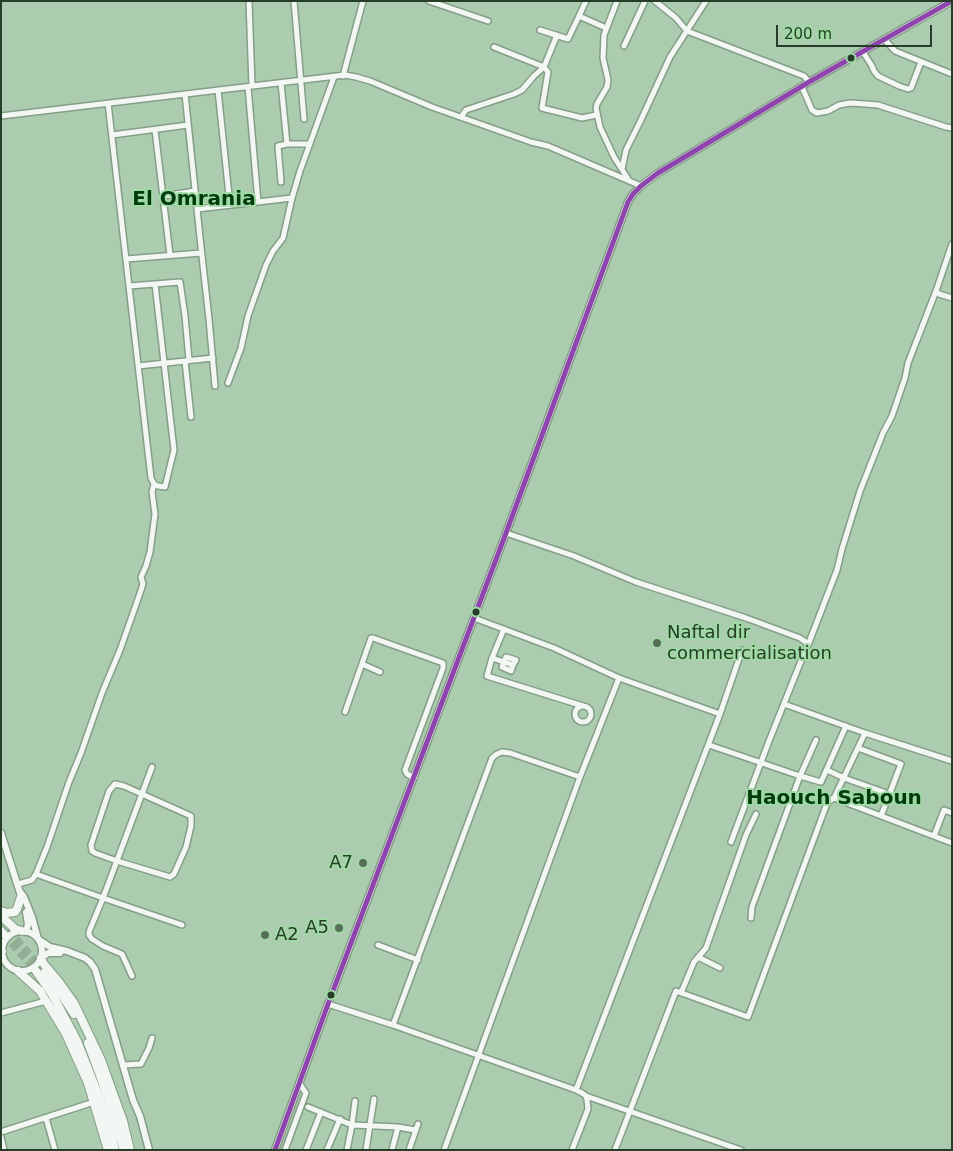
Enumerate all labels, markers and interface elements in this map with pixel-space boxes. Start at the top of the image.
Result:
scale bar [778,15,934,47]
text: 200 m [784,25,832,43]
unlabelled marker [846,53,856,63]
district label: El Omrania [132,188,256,212]
unlabelled marker [471,607,481,617]
place label: Naftal dir commercialisation [667,622,832,664]
marker: Naftal dir commercialisation [651,637,663,649]
district label: Haouch Saboun [746,787,922,811]
place label: A7 [329,852,353,874]
marker: A7 [357,857,369,869]
place label: A5 [305,917,329,939]
marker: A5 [333,922,345,934]
place label: A2 [275,924,299,946]
marker: A2 [259,929,271,941]
unlabelled marker [326,990,336,1000]

